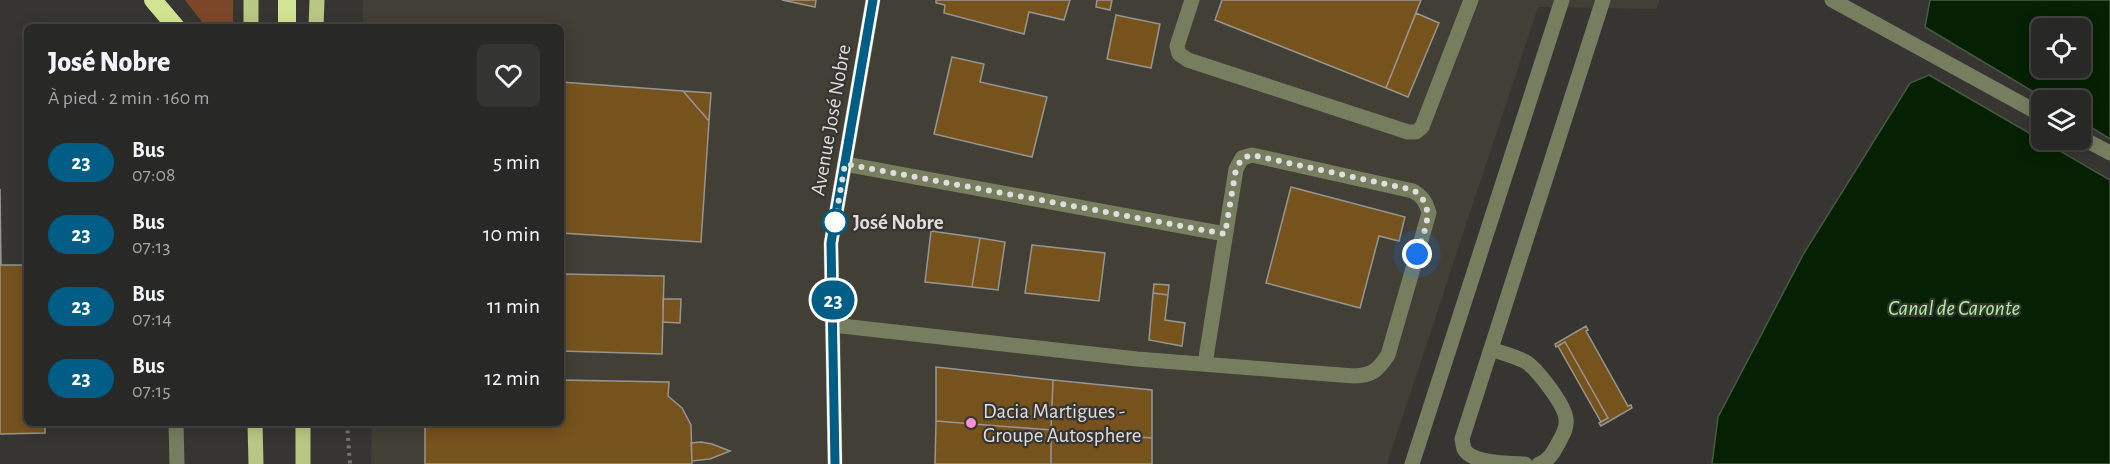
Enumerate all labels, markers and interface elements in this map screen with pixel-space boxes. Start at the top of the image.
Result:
map controls [2031,18,2091,150]
button: locate [2031,18,2091,78]
street label: Avenue José Nobre [807,43,855,197]
button: heart [477,44,540,107]
text: José Nobre [48,49,170,77]
text: À pied · 2 min · 160 m [48,88,210,108]
button: layers [2031,90,2091,150]
text: Bus [132,139,165,161]
text: 5 min [493,151,540,173]
text: 23 [72,152,90,173]
text: 07:08 [132,165,176,185]
marker: José Nobre [822,209,848,235]
text: Bus [132,211,165,233]
place label: José Nobre [853,212,944,233]
text: 10 min [483,223,540,245]
text: 23 [72,224,90,245]
text: 07:13 [132,237,171,257]
your location [1402,239,1432,269]
line badge: 23 [806,280,860,320]
text: Bus [132,283,165,305]
text: 23 [824,290,842,311]
text: 11 min [487,295,540,317]
text: 23 [72,296,90,317]
water label: Canal de Caronte [1888,297,2020,319]
text: 07:14 [132,309,172,329]
text: Bus [132,355,165,377]
text: 12 min [485,367,540,389]
text: 23 [72,368,90,389]
text: 07:15 [132,381,171,401]
place label: Dacia Martigues - Groupe Autosphere [983,401,1141,446]
marker: Dacia Martigues - Groupe Autosphere [964,416,978,430]

